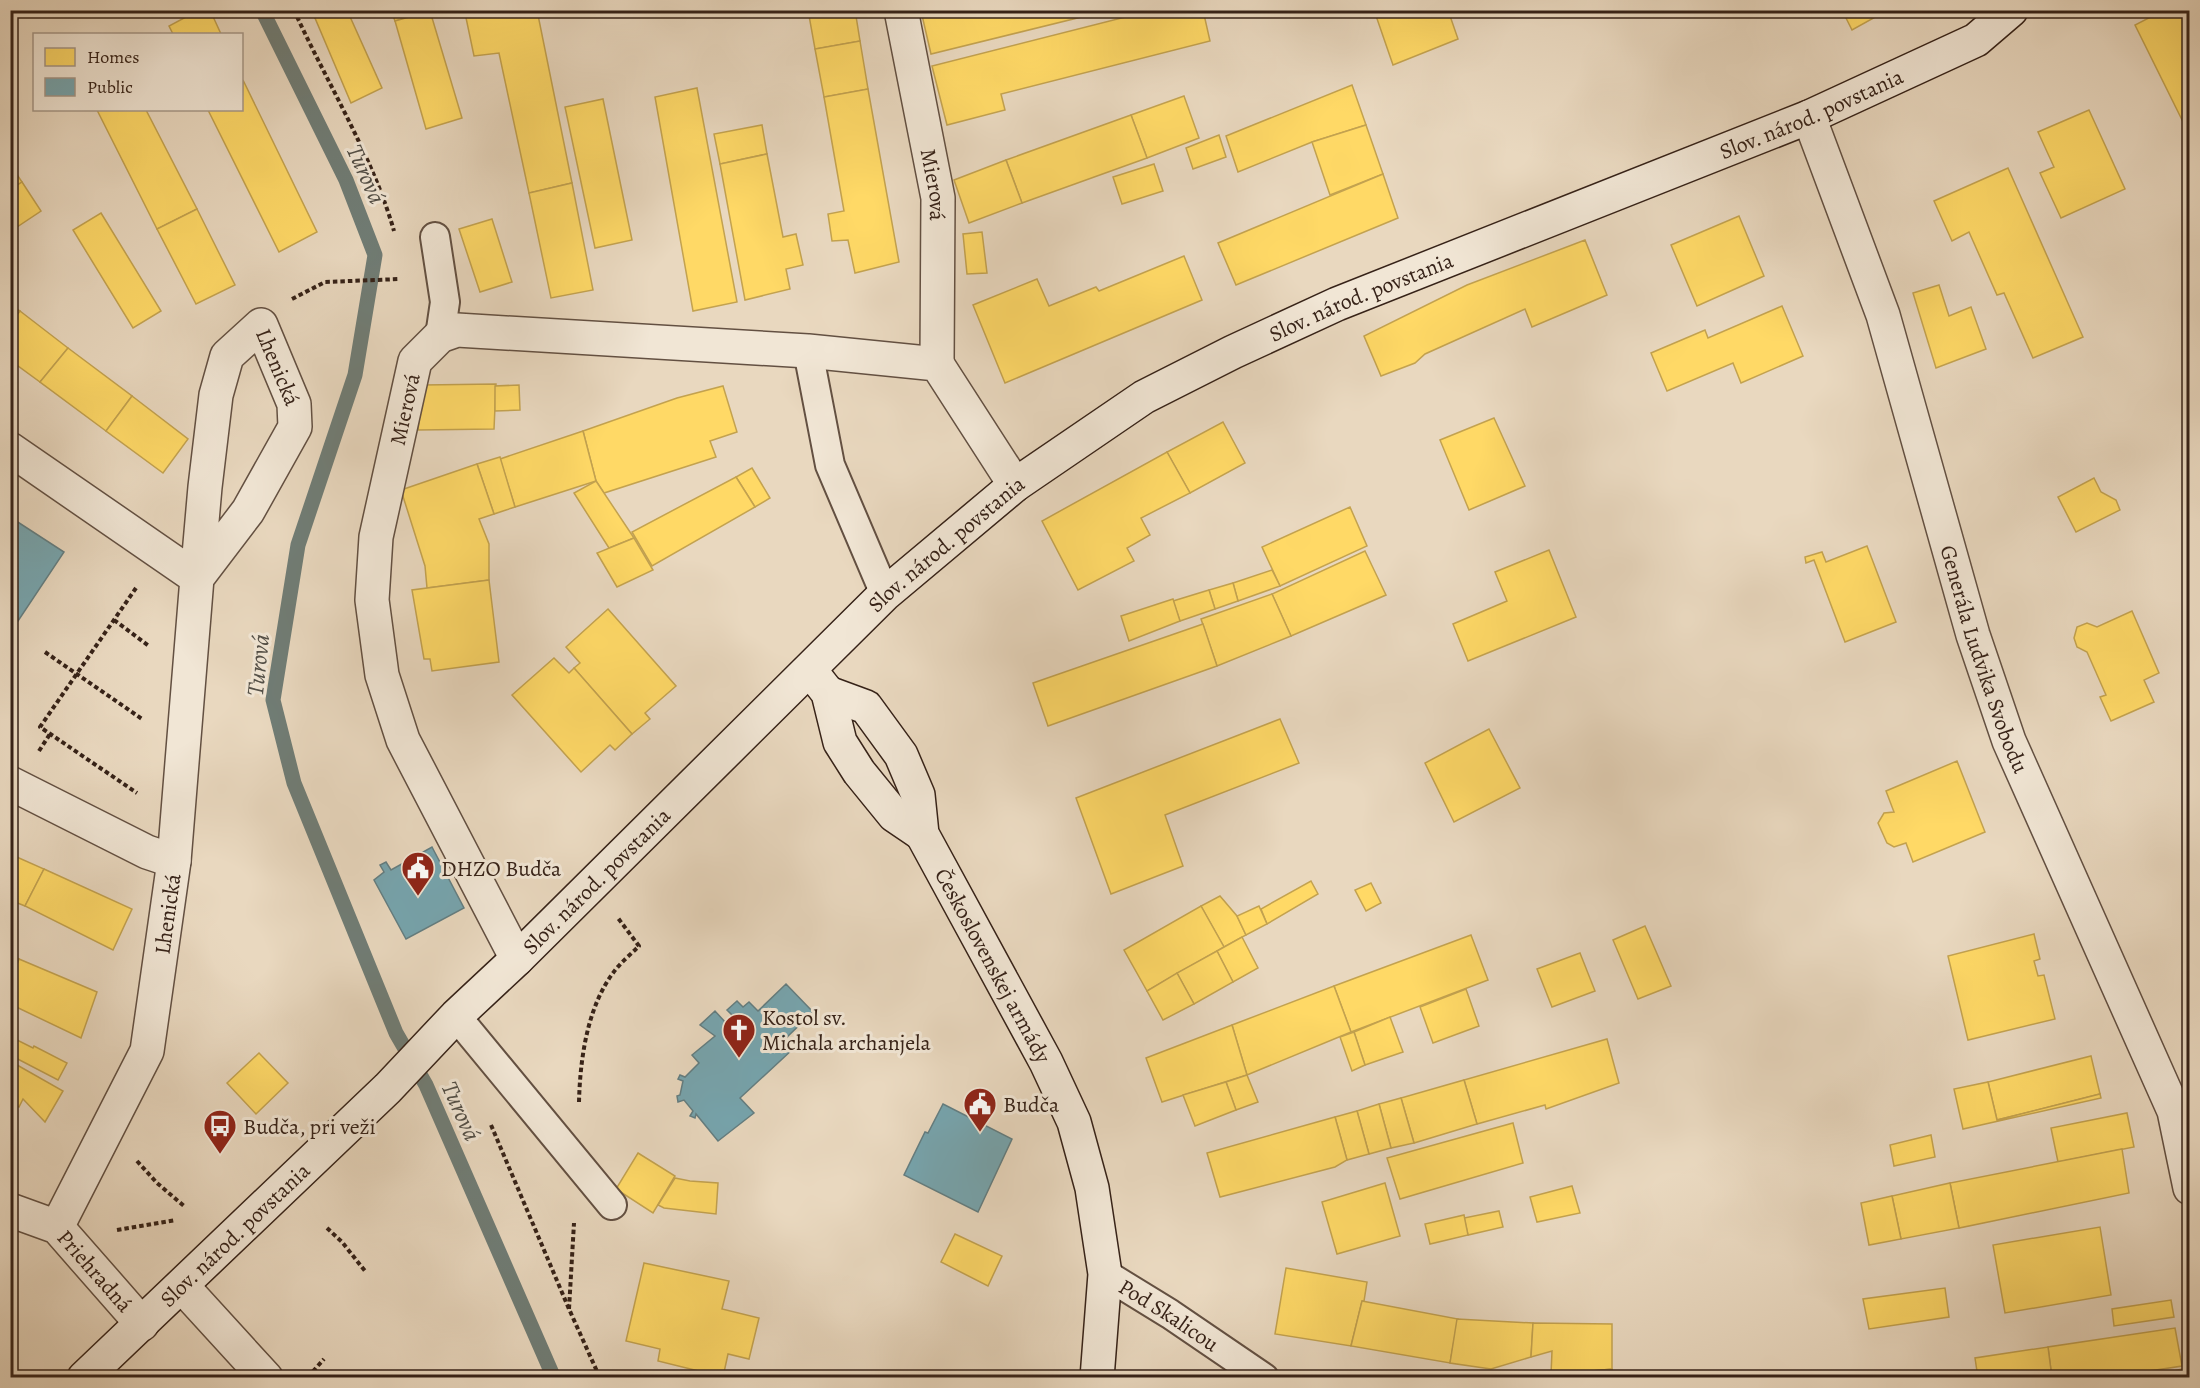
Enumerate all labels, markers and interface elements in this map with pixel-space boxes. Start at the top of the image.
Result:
legend [33,33,243,111]
text: Homes [87,45,139,69]
street label: Slov. národ. povstania [1715,61,1909,167]
text: Public [87,75,133,99]
water label: Turová [339,139,393,209]
street label: Mierová [913,146,952,222]
street label: Slov. národ. povstania [1264,245,1458,349]
street label: Lhenická [248,324,307,411]
street label: Mierová [383,370,428,448]
street label: Slov. národ. povstania [861,468,1031,619]
street label: Generála Ludvika Svobodu [1932,542,2035,778]
water label: Turová [239,632,277,698]
street label: Slov. národ. povstania [516,801,678,961]
public building icon: DHZO Budča [400,850,436,897]
place label: DHZO Budča [441,854,562,884]
street label: Československej armády [927,863,1058,1069]
street label: Lhenická [147,871,189,956]
place label: Kostol sv. Michala archanjela [762,1003,931,1058]
church icon: Kostol sv. Michala archanjela [721,1012,757,1059]
water label: Turová [434,1076,488,1146]
public building icon: Budča [962,1086,998,1133]
place label: Budča [1003,1090,1060,1120]
bus stop icon: Budča, pri veži [202,1108,238,1155]
place label: Budča, pri veži [243,1112,376,1142]
street label: Slov. národ. povstania [153,1156,317,1314]
street label: Priehradná [50,1223,139,1320]
street label: Pod Skalicou [1113,1272,1225,1359]

